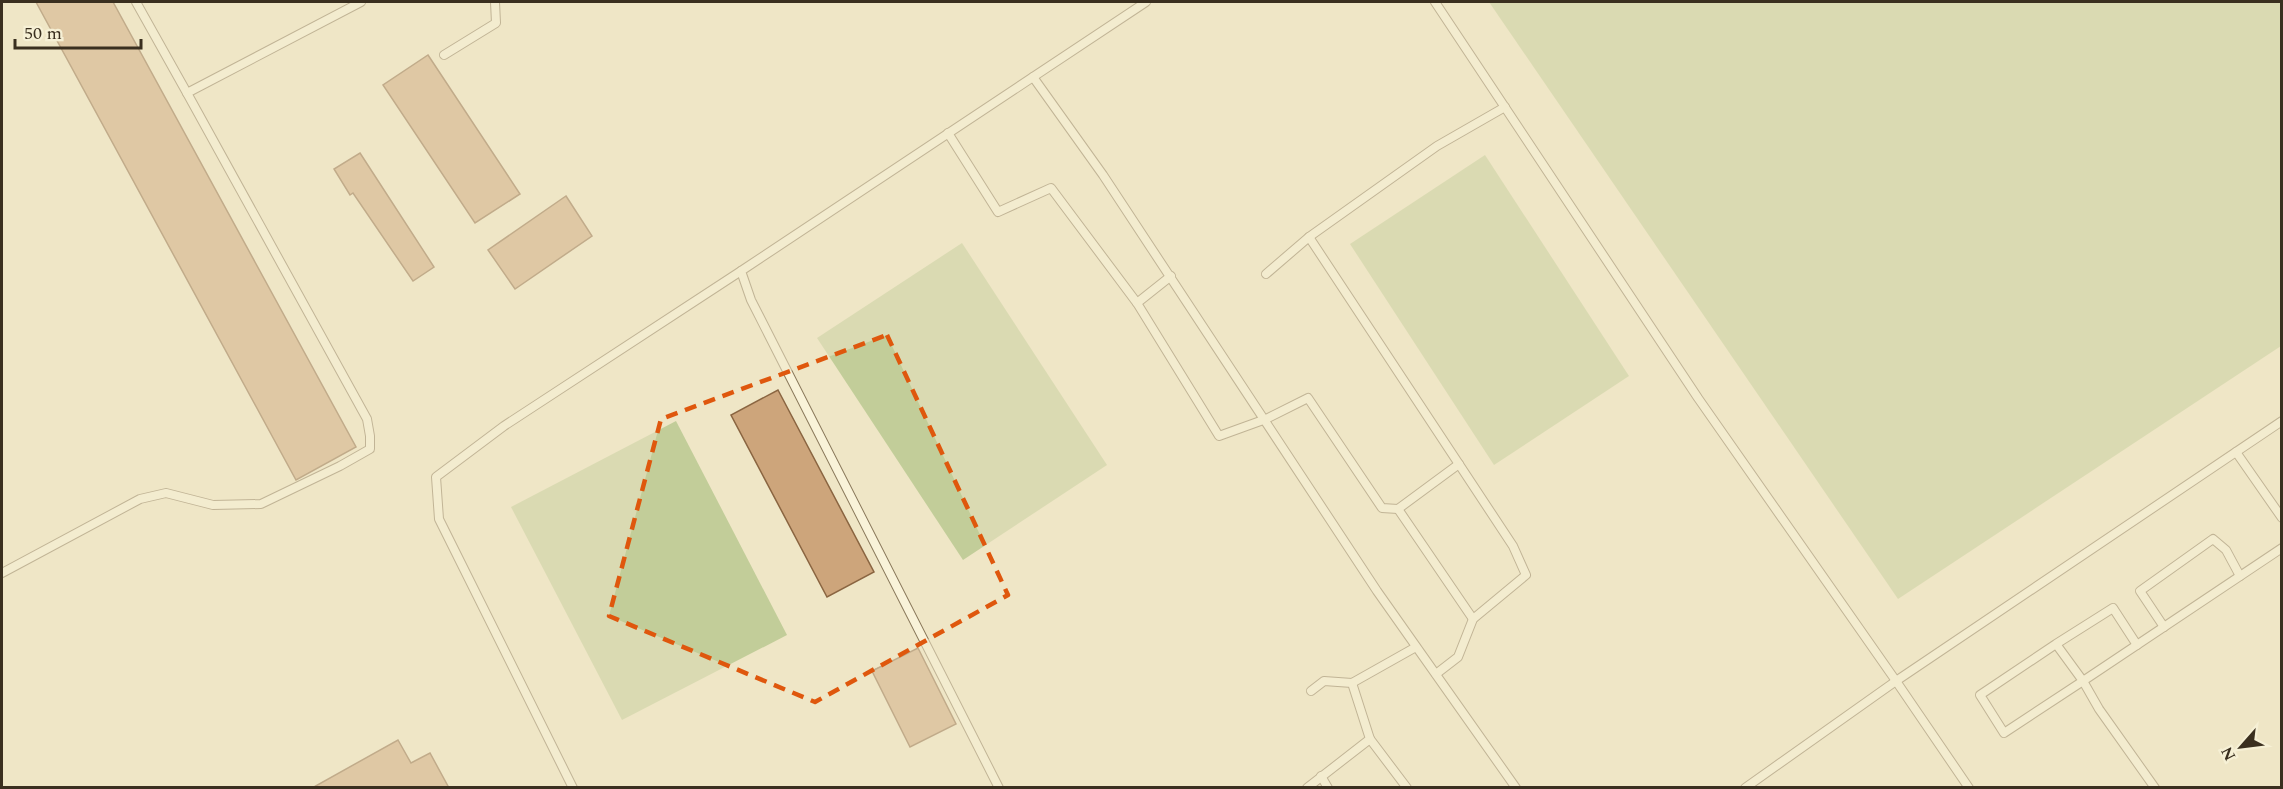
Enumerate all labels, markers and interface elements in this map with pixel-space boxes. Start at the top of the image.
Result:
scale bar [15,12,141,50]
text: 50 m [24,20,62,47]
north arrow [2211,717,2271,777]
text: N [2215,742,2242,765]

